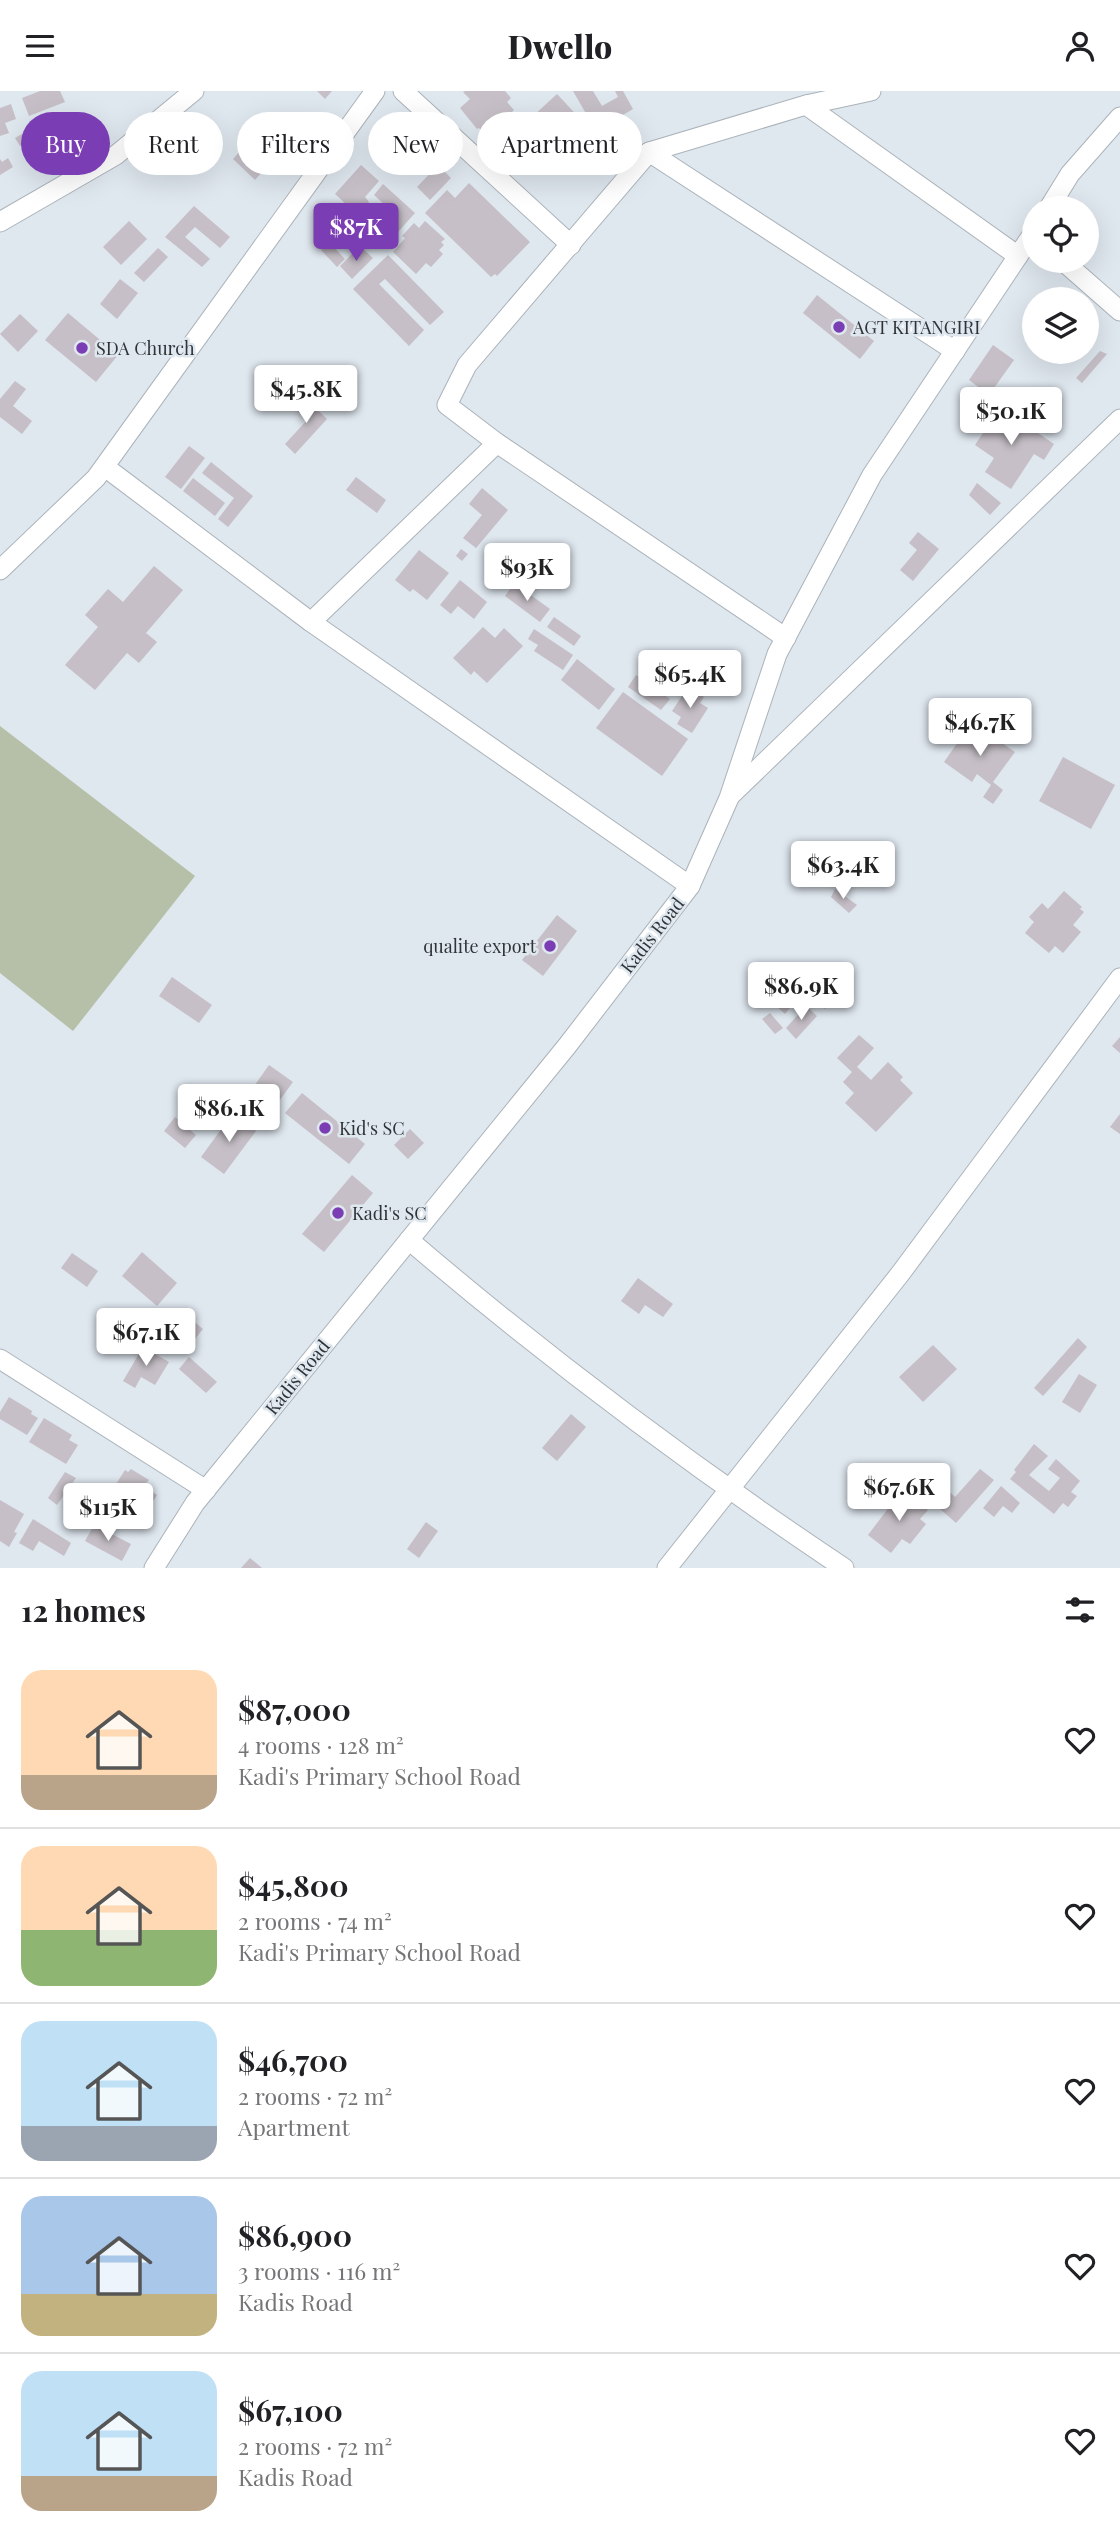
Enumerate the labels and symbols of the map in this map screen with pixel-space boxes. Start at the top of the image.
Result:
pin: $87K [315,204,397,263]
place label: AGT KITANGIRI [852,315,980,339]
marker: AGT KITANGIRI [831,319,847,335]
place label: SDA Church [96,336,195,360]
marker: SDA Church [74,340,90,356]
pin: $45.8K [249,365,363,425]
pin: $50.1K [954,387,1068,447]
pin: $93K [486,543,568,603]
pin: $65.4K [633,651,747,710]
pin: $46.7K [923,699,1037,758]
pin: $63.4K [786,841,900,901]
street label: Kadis Road [615,892,689,978]
place label: qualite export [423,934,537,958]
marker: qualite export [542,938,558,954]
pin: $86.9K [744,963,858,1022]
pin: $86.1K [172,1084,286,1144]
place label: Kid's SC [339,1116,405,1140]
marker: Kid's SC [317,1120,333,1136]
place label: Kadi's SC [352,1201,427,1225]
marker: Kadi's SC [330,1205,346,1221]
pin: $67.1K [89,1309,203,1368]
street label: Kadis Road [259,1334,335,1420]
pin: $67.6K [842,1463,956,1523]
pin: $115K [59,1483,157,1543]

